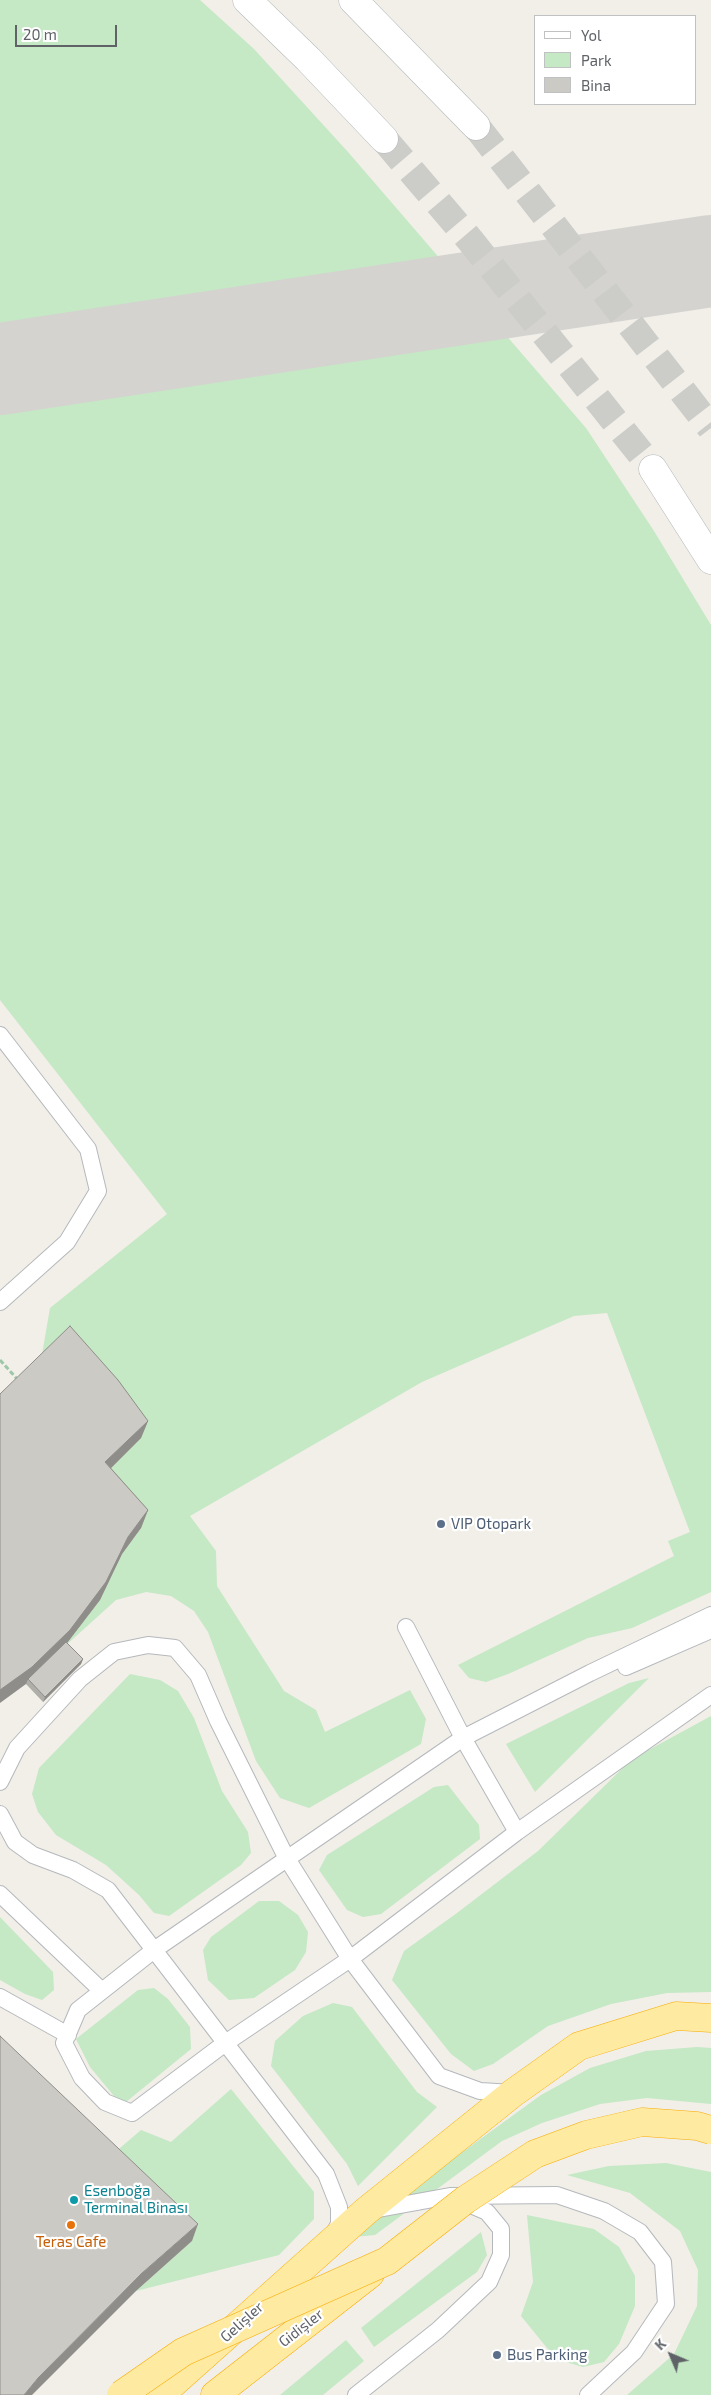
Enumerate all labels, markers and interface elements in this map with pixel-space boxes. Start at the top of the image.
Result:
scale bar [18,15,120,47]
legend [534,15,696,105]
text: 20 m [23,25,57,43]
text: Yol [581,26,602,44]
text: Park [581,51,612,69]
text: Bina [581,76,611,94]
place label: VIP Otopark [451,1515,531,1533]
marker: VIP Otopark [435,1518,447,1530]
place label: Esenboğa Terminal Binası [84,2182,188,2217]
marker: Esenboğa Terminal Binası [68,2194,80,2206]
marker: Teras Cafe [65,2219,77,2231]
place label: Teras Cafe [36,2233,106,2251]
street label: Gelişler [217,2298,267,2346]
street label: Gidişler [275,2305,327,2351]
north arrow [646,2330,696,2380]
text: K [651,2335,669,2353]
place label: Bus Parking [507,2346,587,2364]
marker: Bus Parking [491,2349,503,2361]

